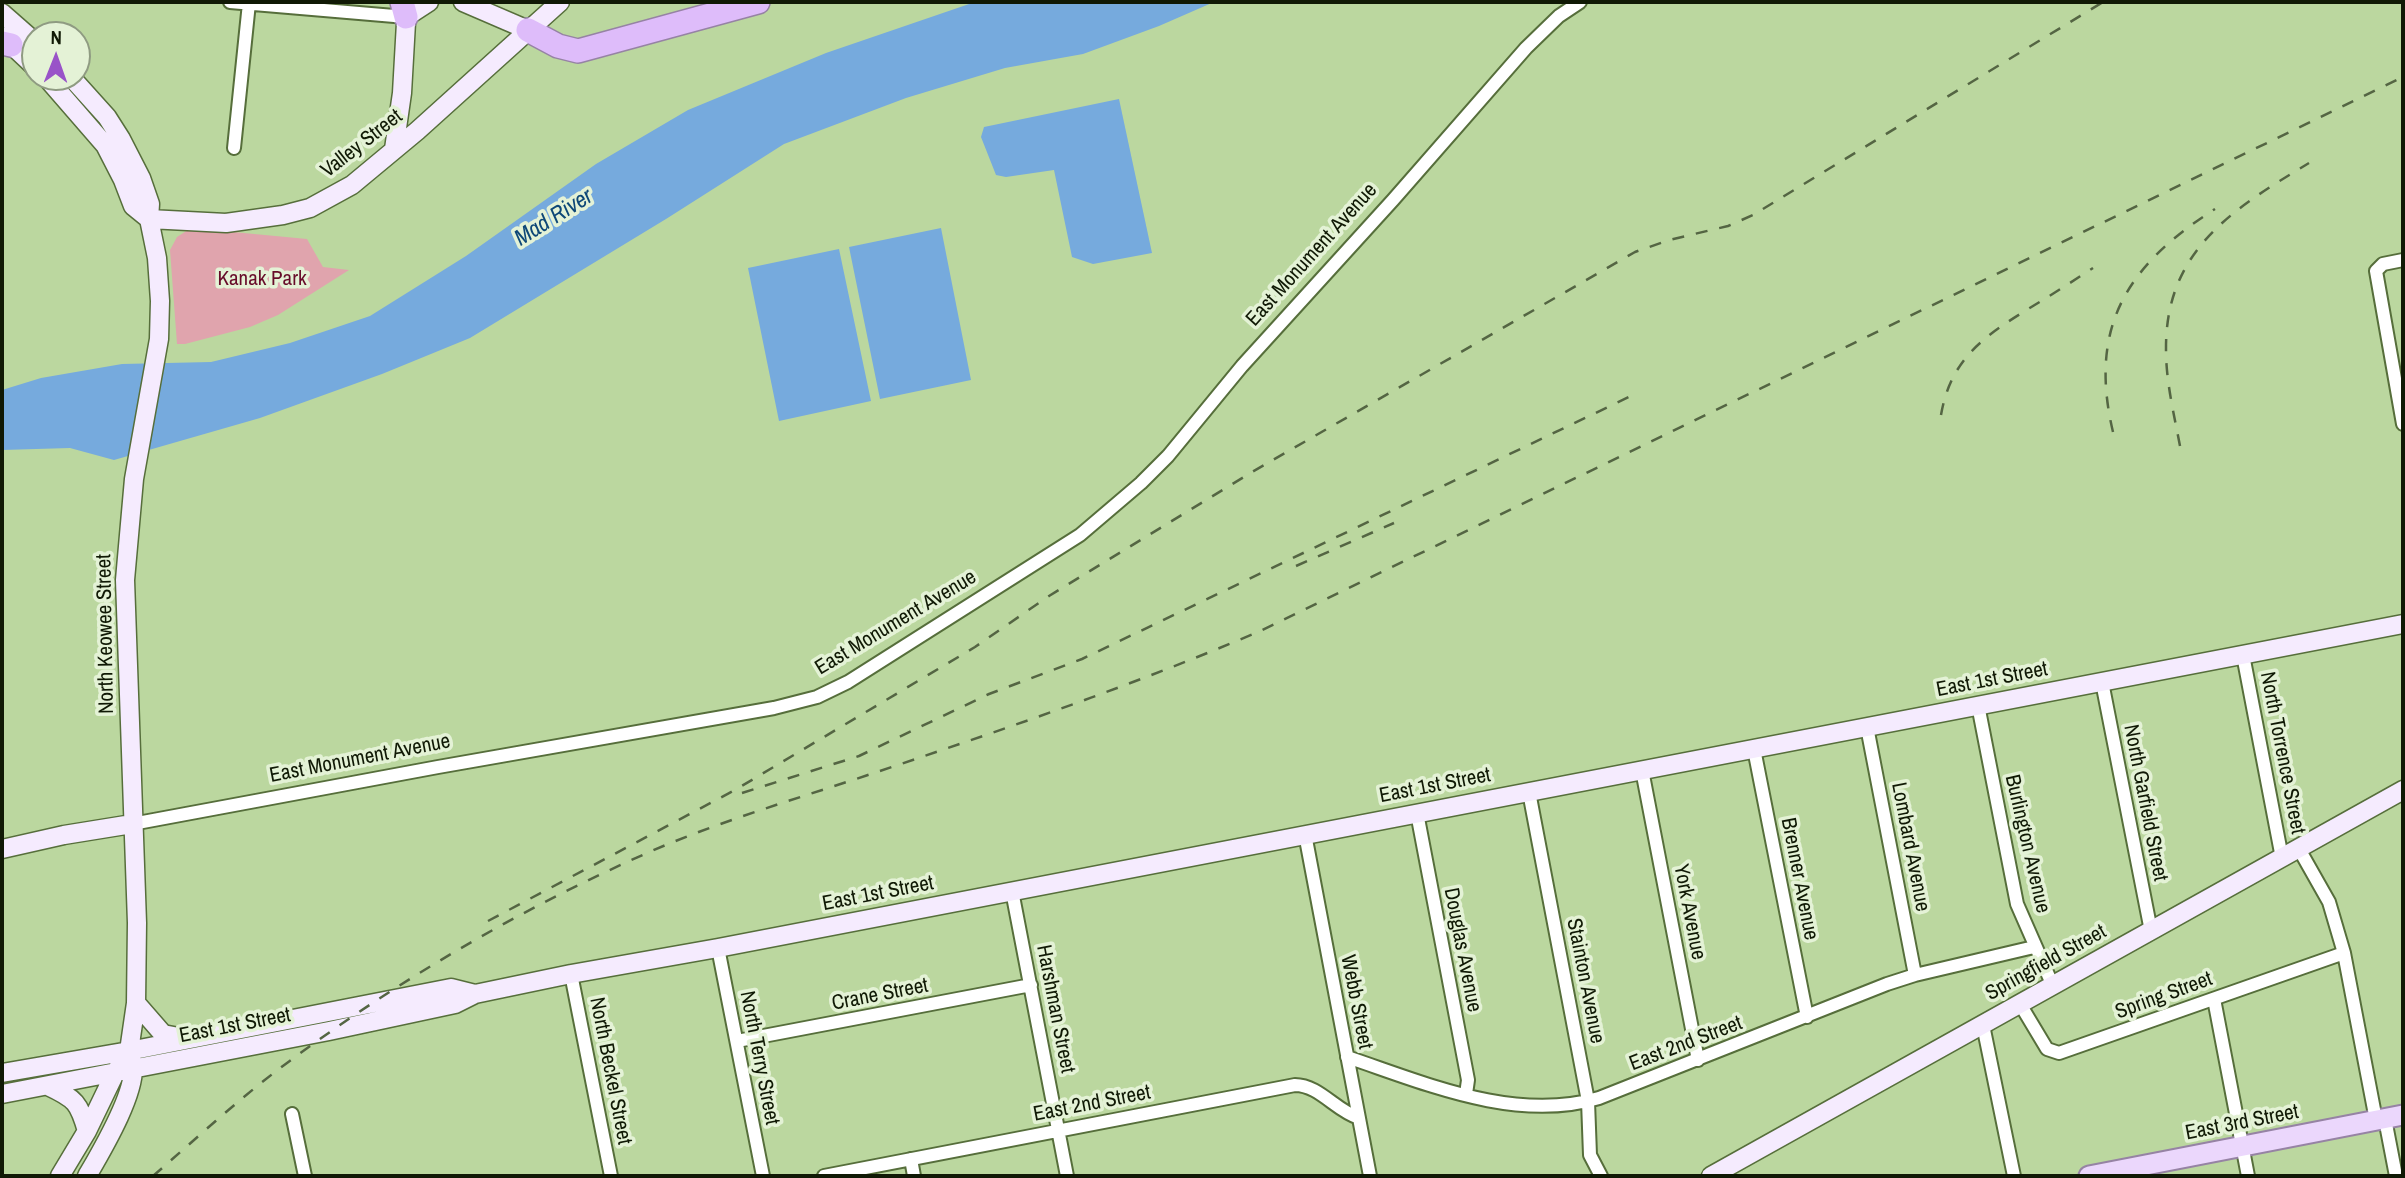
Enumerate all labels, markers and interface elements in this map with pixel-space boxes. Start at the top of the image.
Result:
north arrow [21,21,91,91]
text: N [50,24,62,50]
street label: Valley Street [316,104,408,184]
street label: East Monument Avenue [1241,178,1383,332]
water label: Mad River [510,183,598,253]
park label: Kanak Park [217,266,307,292]
street label: North Keowee Street [92,554,120,714]
street label: East Monument Avenue [811,565,981,681]
street label: East 1st Street [1934,657,2050,703]
street label: North Torrence Street [2254,670,2310,836]
street label: North Garfield Street [2117,723,2173,883]
street label: East Monument Avenue [268,729,452,789]
street label: East 1st Street [1377,763,1493,809]
street label: Burlington Avenue [1999,772,2055,916]
street label: Lombard Avenue [1885,780,1935,914]
street label: Brenner Avenue [1775,816,1823,942]
street label: York Avenue [1667,862,1711,962]
street label: East 1st Street [820,871,936,917]
street label: Douglas Avenue [1438,886,1486,1014]
street label: Stainton Avenue [1561,916,1609,1046]
street label: Springfield Street [1981,919,2111,1007]
street label: Harshman Street [1030,943,1080,1075]
street label: Webb Street [1335,953,1377,1051]
street label: Spring Street [2112,967,2216,1025]
street label: Crane Street [830,973,930,1017]
street label: North Terry Street [734,989,784,1127]
street label: North Beckel Street [583,995,637,1147]
street label: East 1st Street [177,1003,293,1049]
street label: East 2nd Street [1626,1011,1746,1077]
street label: East 2nd Street [1031,1080,1153,1128]
street label: East 3rd Street [2183,1100,2301,1146]

